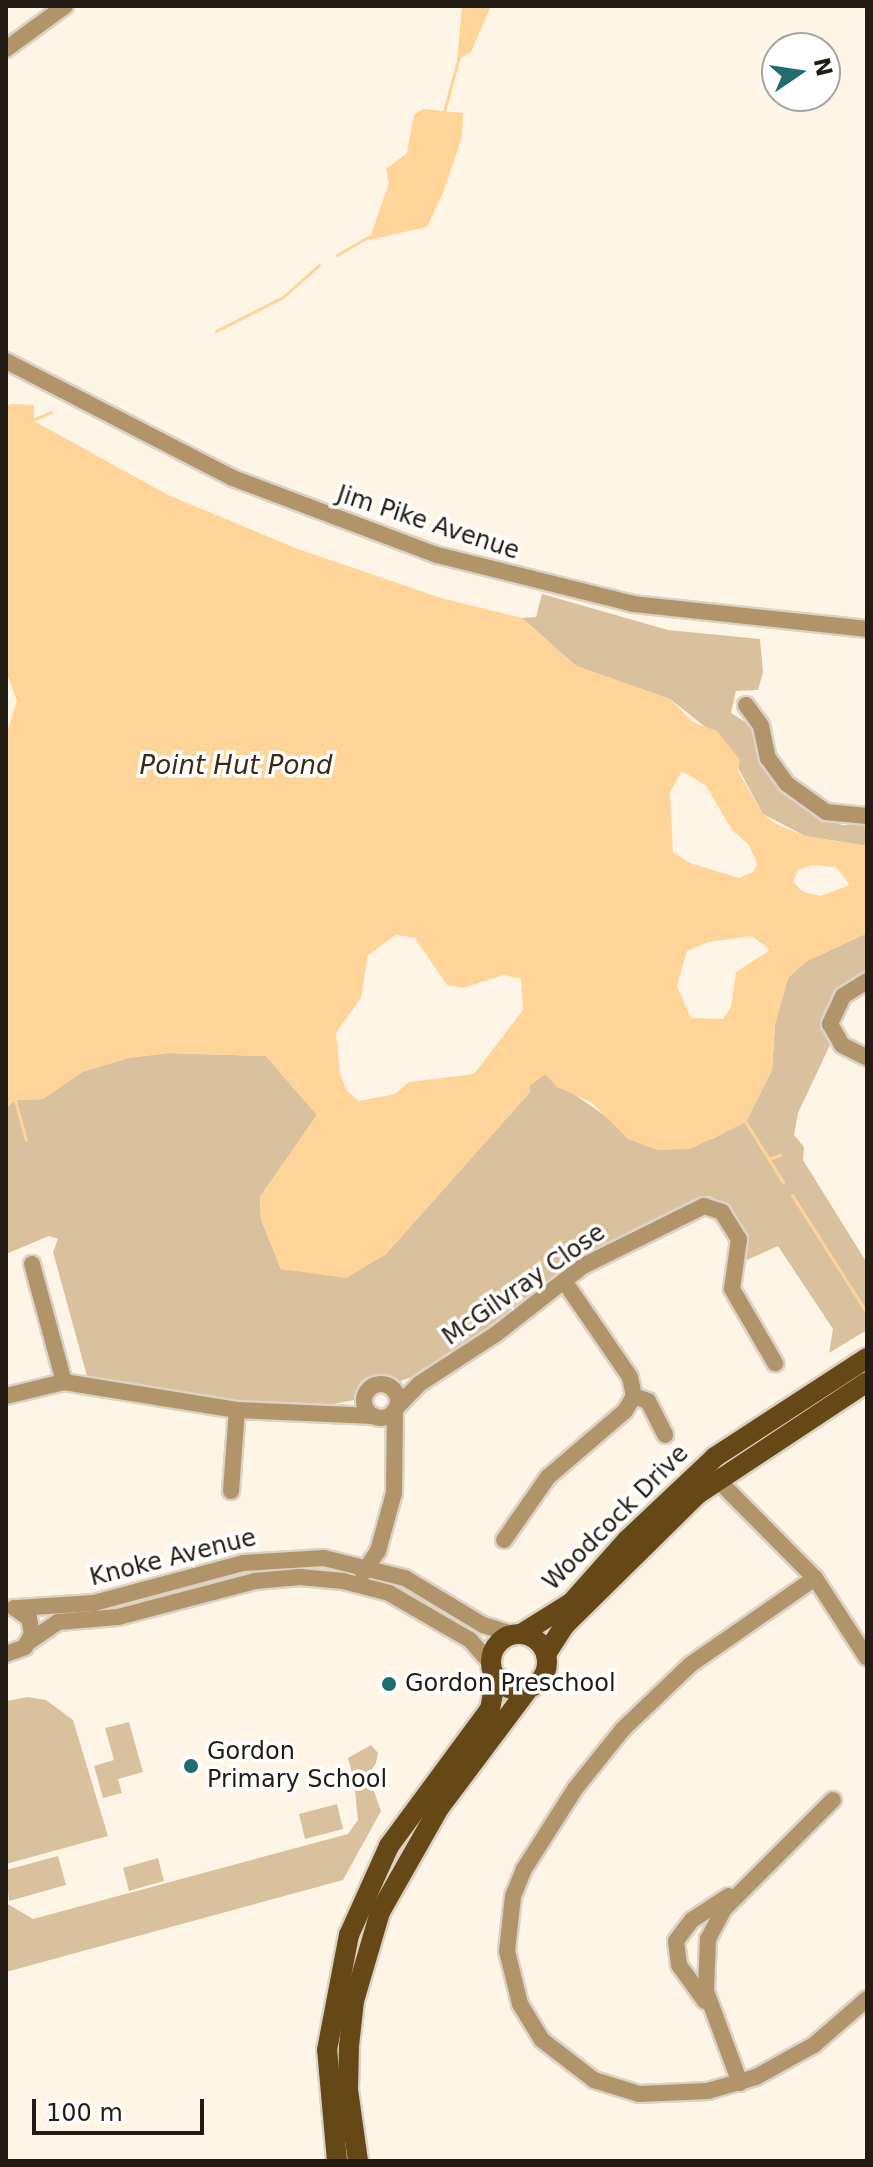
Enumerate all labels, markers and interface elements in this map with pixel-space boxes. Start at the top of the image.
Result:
north arrow [761,32,841,112]
text: N [809,55,837,79]
street label: Jim Pike Avenue [333,480,523,566]
water label: Point Hut Pond [140,750,332,782]
street label: McGilvray Close [437,1218,611,1352]
street label: Woodcock Drive [537,1439,695,1597]
street label: Knoke Avenue [87,1523,259,1593]
place label: Gordon Preschool [405,1670,616,1698]
marker: Gordon Preschool [380,1675,398,1693]
place label: Gordon Primary School [207,1738,387,1794]
marker: Gordon Primary School [182,1757,200,1775]
scale bar [36,2083,208,2133]
text: 100 m [46,2099,123,2127]

